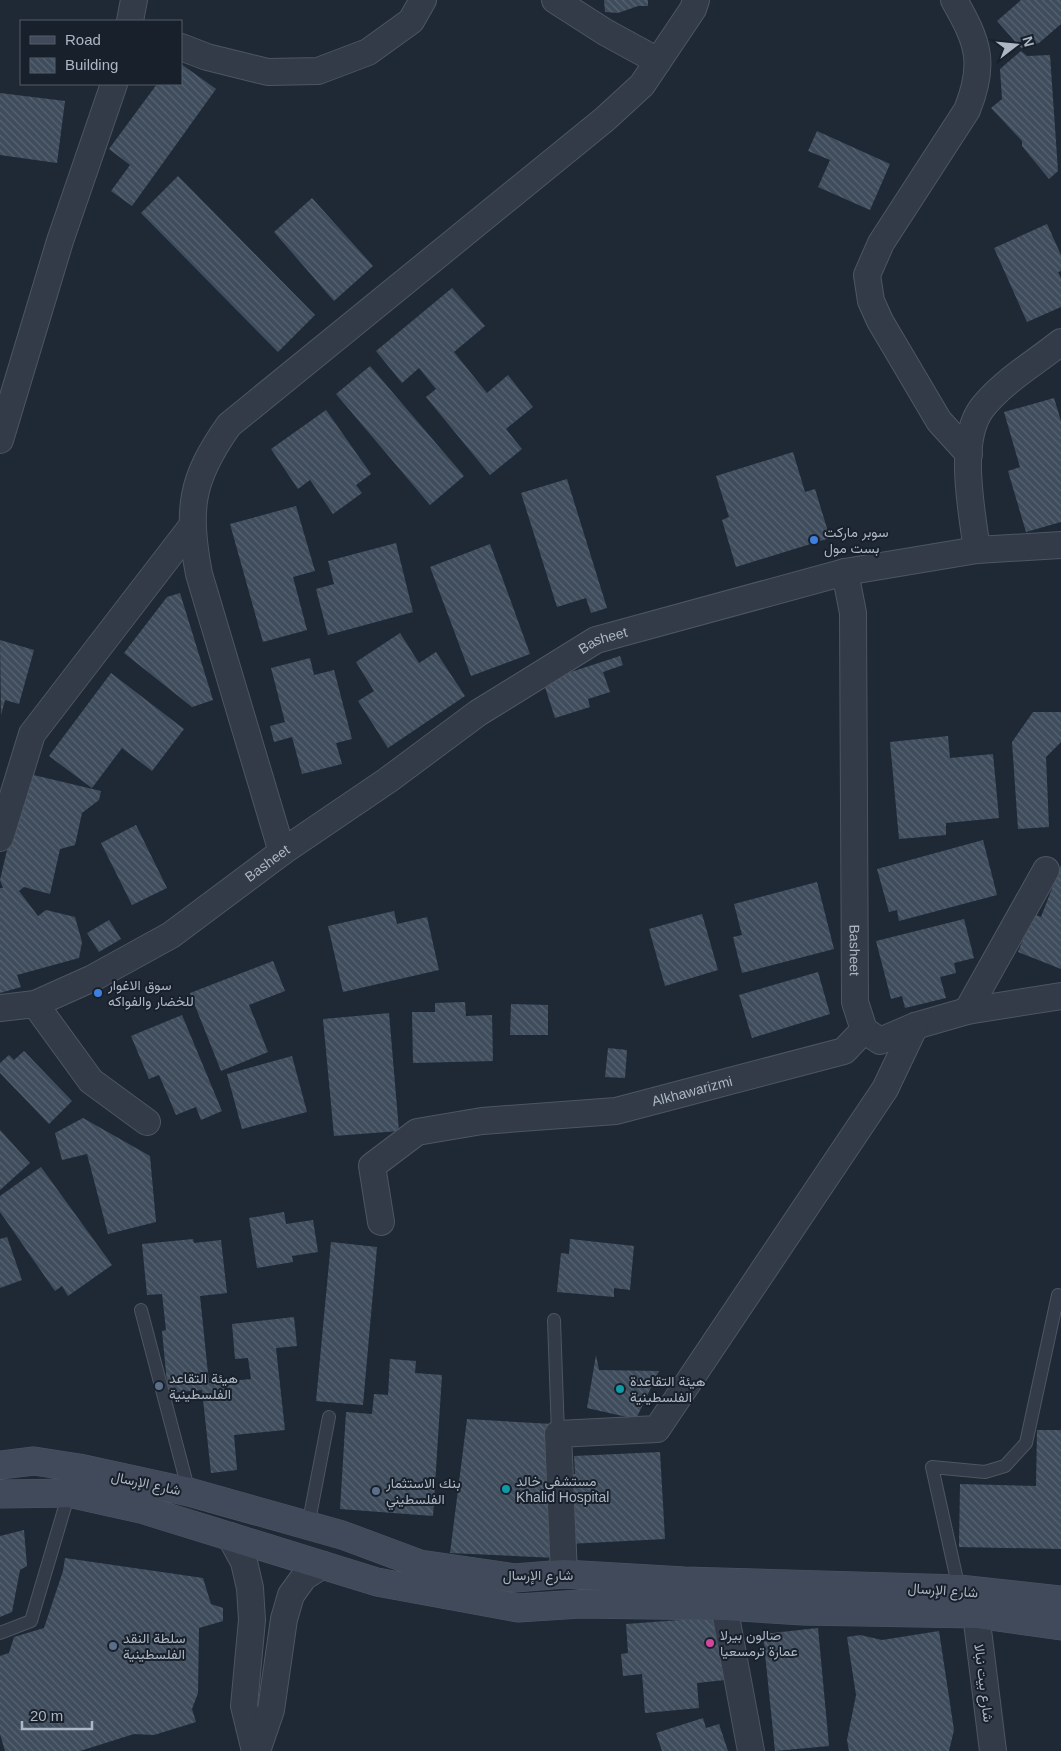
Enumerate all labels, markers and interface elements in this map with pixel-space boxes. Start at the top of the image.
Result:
legend [20,20,182,85]
north arrow [991,20,1041,70]
text: Road [65,31,101,48]
text: N [1019,34,1038,48]
text: Building [65,56,118,73]
place label: سوبر ماركت بست مول [824,524,889,558]
marker: سوبر ماركت بست مول [808,534,820,546]
street label: Basheet [575,624,629,657]
street label: Basheet [242,841,293,885]
street label: Basheet [847,924,863,976]
place label: سوق الاغوار للخضار والفواكه [107,977,194,1010]
marker: سوق الاغوار للخضار والفواكه [92,987,104,999]
street label: Alkhawarizmi [650,1073,734,1109]
place label: هيئة التقاعد الفلسطينية [169,1370,238,1402]
place label: هيئة التقاعدة الفلسطينية [630,1373,706,1405]
marker: هيئة التقاعد الفلسطينية [153,1380,165,1392]
marker: هيئة التقاعدة الفلسطينية [614,1383,626,1395]
street label: شارع الإرسال [109,1468,182,1501]
place label: مستشفى خالد Khalid Hospital [516,1473,609,1505]
place label: بنك الاستثمار الفلسطيني [385,1475,461,1511]
marker: مستشفى خالد Khalid Hospital [500,1483,512,1495]
marker: بنك الاستثمار الفلسطيني [370,1485,382,1497]
street label: شارع الإرسال [503,1567,573,1586]
street label: شارع الإرسال [907,1580,979,1603]
place label: صالون بيرلا عمارة ترمسعيا [720,1627,798,1660]
place label: سلطة النقد الفلسطينية [123,1630,186,1662]
marker: صالون بيرلا عمارة ترمسعيا [704,1637,716,1649]
marker: سلطة النقد الفلسطينية [107,1640,119,1652]
street label: شارع بيت نبالا [968,1643,997,1723]
scale bar [22,1698,92,1730]
text: 20 m [30,1707,63,1724]

